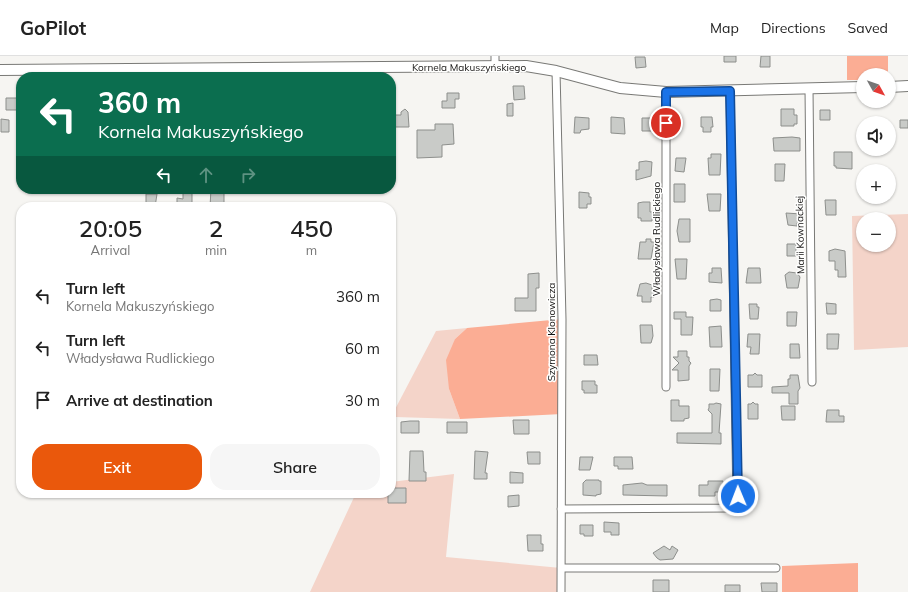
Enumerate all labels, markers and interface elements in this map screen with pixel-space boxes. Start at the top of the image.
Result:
text: GoPilot [20,16,86,40]
text: Map [710,19,739,37]
text: Directions [761,19,826,37]
text: Saved [848,19,888,37]
street label: Kornela Makuszyńskiego [412,61,526,74]
north arrow [856,68,896,108]
map controls [856,68,896,252]
text: 360 m [98,85,181,120]
icon: left [32,88,84,140]
pin [649,106,683,140]
icon: arrive [655,112,677,134]
button: sound [856,116,896,156]
text: Kornela Makuszyńskiego [98,120,304,143]
icon: left [153,164,175,186]
icon: ahead [195,164,217,186]
icon: right [237,164,259,186]
button: + [856,164,896,204]
street label: Władysława Rudlickiego [650,182,663,296]
street label: Marii Kownackiej [793,196,807,274]
button: − [856,212,896,252]
text: 20:05 [79,213,142,243]
text: 2 [209,213,223,243]
text: 450 [290,213,333,243]
text: Arrival [91,242,130,258]
text: min [205,242,227,258]
text: m [306,242,317,258]
text: Turn left [66,279,125,298]
street label: Szymona Klonowicza [545,283,558,381]
icon: left [32,285,54,307]
text: 360 m [336,287,380,306]
text: Kornela Makuszyńskiego [66,298,215,314]
text: Turn left [66,331,125,350]
icon: left [32,337,54,359]
text: 60 m [345,339,380,358]
text: Władysława Rudlickiego [66,350,215,366]
icon: arrive [32,389,54,411]
text: Arrive at destination [66,391,213,410]
text: 30 m [345,391,380,410]
button: Exit [32,444,202,490]
button: Share [210,444,380,490]
position arrow [717,475,759,517]

